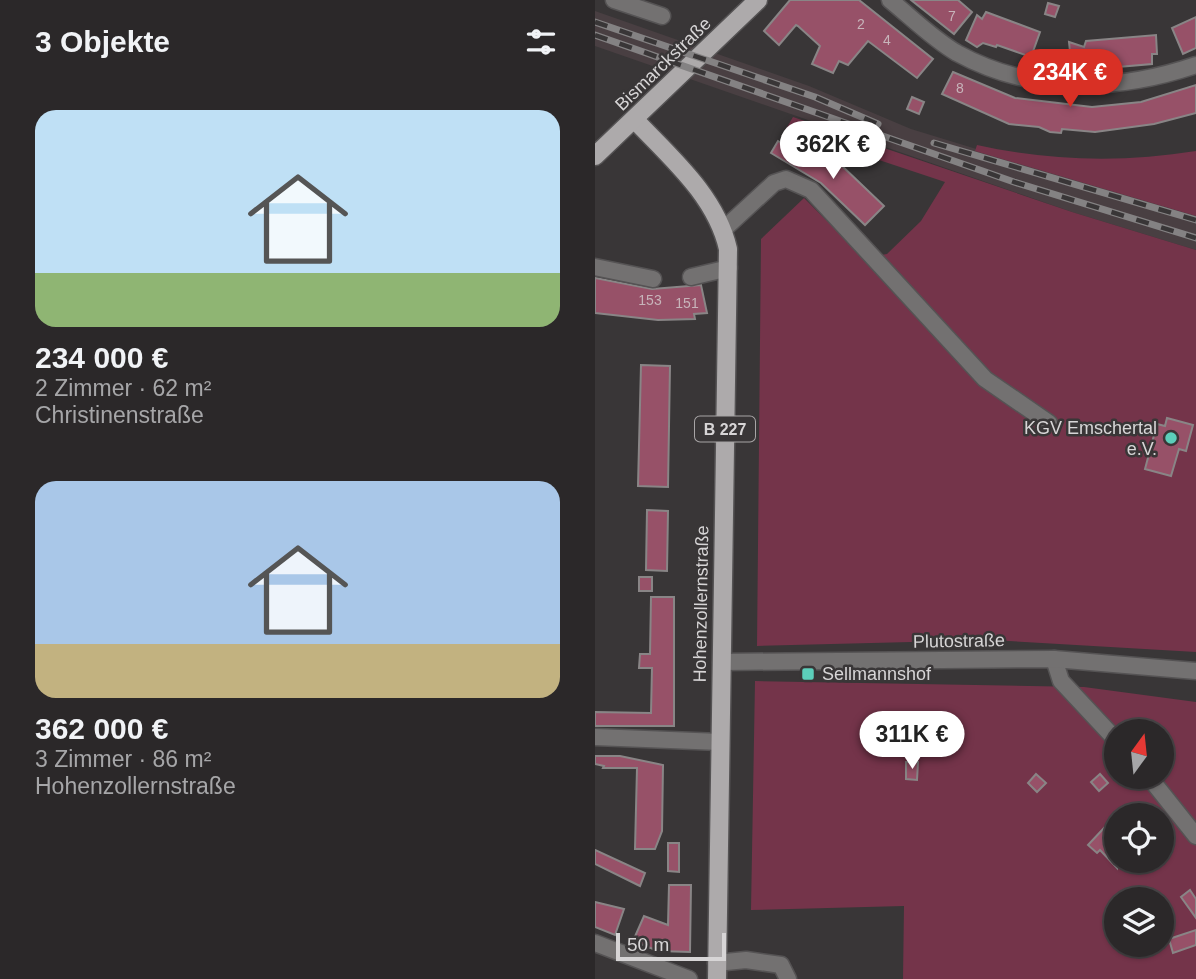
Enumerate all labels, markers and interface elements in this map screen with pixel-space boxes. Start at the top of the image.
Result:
house number: 7 [948,8,956,24]
street label: Bismarckstraße [611,13,715,115]
house number: 2 [857,16,865,32]
icon: filters [522,23,560,61]
text: 3 Objekte [35,25,170,58]
house number: 4 [883,32,891,48]
pin: 234K € [1013,50,1127,109]
text: 234K € [1033,59,1107,85]
house number: 8 [956,80,964,96]
pin: 362K € [776,122,890,181]
text: 362K € [796,131,870,157]
icon: home [235,156,361,282]
house number: 153 [638,292,662,308]
house number: 151 [675,295,699,311]
text: 234 000 € [35,341,168,374]
text: 2 Zimmer · 62 m² [35,375,211,401]
text: Christinenstraße [35,402,204,428]
road number: B 227 [695,416,755,442]
place label: KGV Emschertal e.V. [1024,418,1157,459]
marker: KGV Emschertal e.V. [1163,430,1179,446]
street label: Hohenzollernstraße [690,525,712,683]
icon: home [235,527,361,653]
street label: Plutostraße [913,630,1005,652]
place label: Sellmannshof [822,664,932,684]
marker: Sellmannshof [800,666,816,682]
text: 362 000 € [35,712,168,745]
pin: 311K € [855,712,969,771]
north arrow [1104,719,1174,789]
map controls [1104,719,1174,957]
text: 311K € [876,721,948,747]
text: 3 Zimmer · 86 m² [35,746,211,772]
text: Hohenzollernstraße [35,773,236,799]
button: locate [1104,803,1174,873]
button: layers [1104,887,1174,957]
scale bar [616,930,726,962]
text: 50 m [627,934,669,955]

